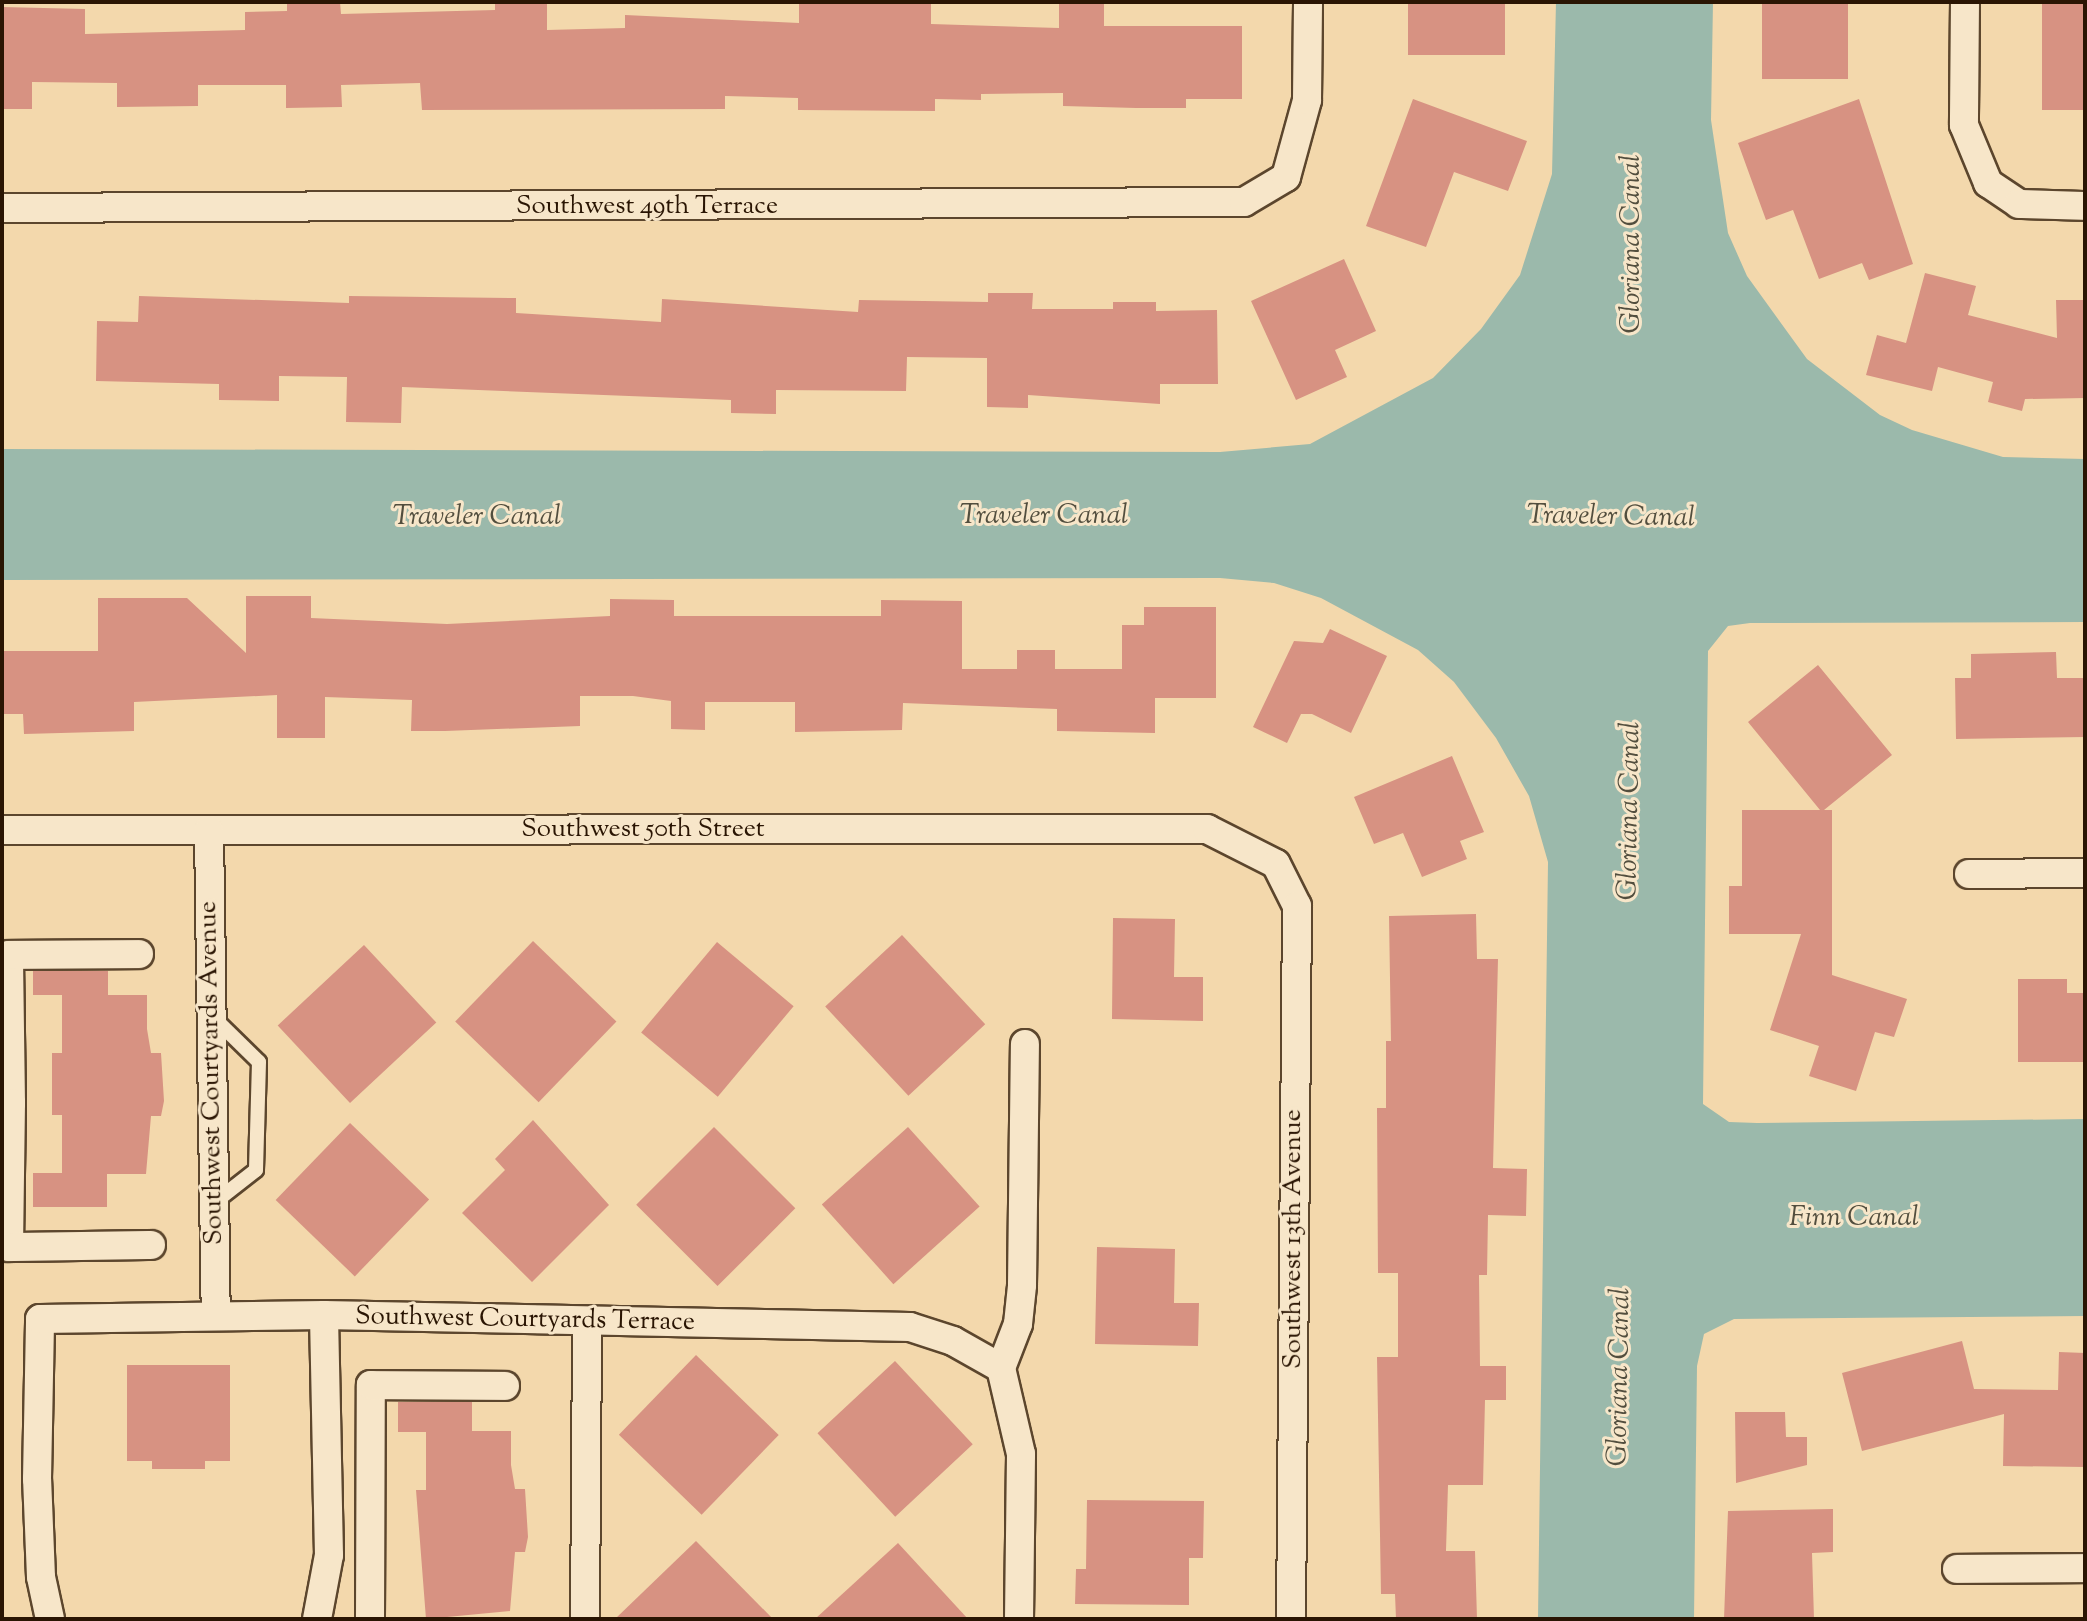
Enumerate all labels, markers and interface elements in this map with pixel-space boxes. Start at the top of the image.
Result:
water label: Gloriana Canal [1615,155,1649,333]
street label: Southwest 49th Terrace [516,191,778,223]
water label: Traveler Canal [960,499,1128,533]
water label: Traveler Canal [1526,499,1696,535]
water label: Traveler Canal [393,500,561,534]
water label: Gloriana Canal [1612,721,1648,901]
street label: Southwest 50th Street [521,814,765,846]
street label: Southwest Courtyards Avenue [193,901,231,1245]
street label: Southwest 13th Avenue [1278,1109,1310,1369]
water label: Finn Canal [1789,1201,1919,1235]
water label: Gloriana Canal [1602,1287,1638,1467]
street label: Southwest Courtyards Terrace [355,1301,695,1339]

